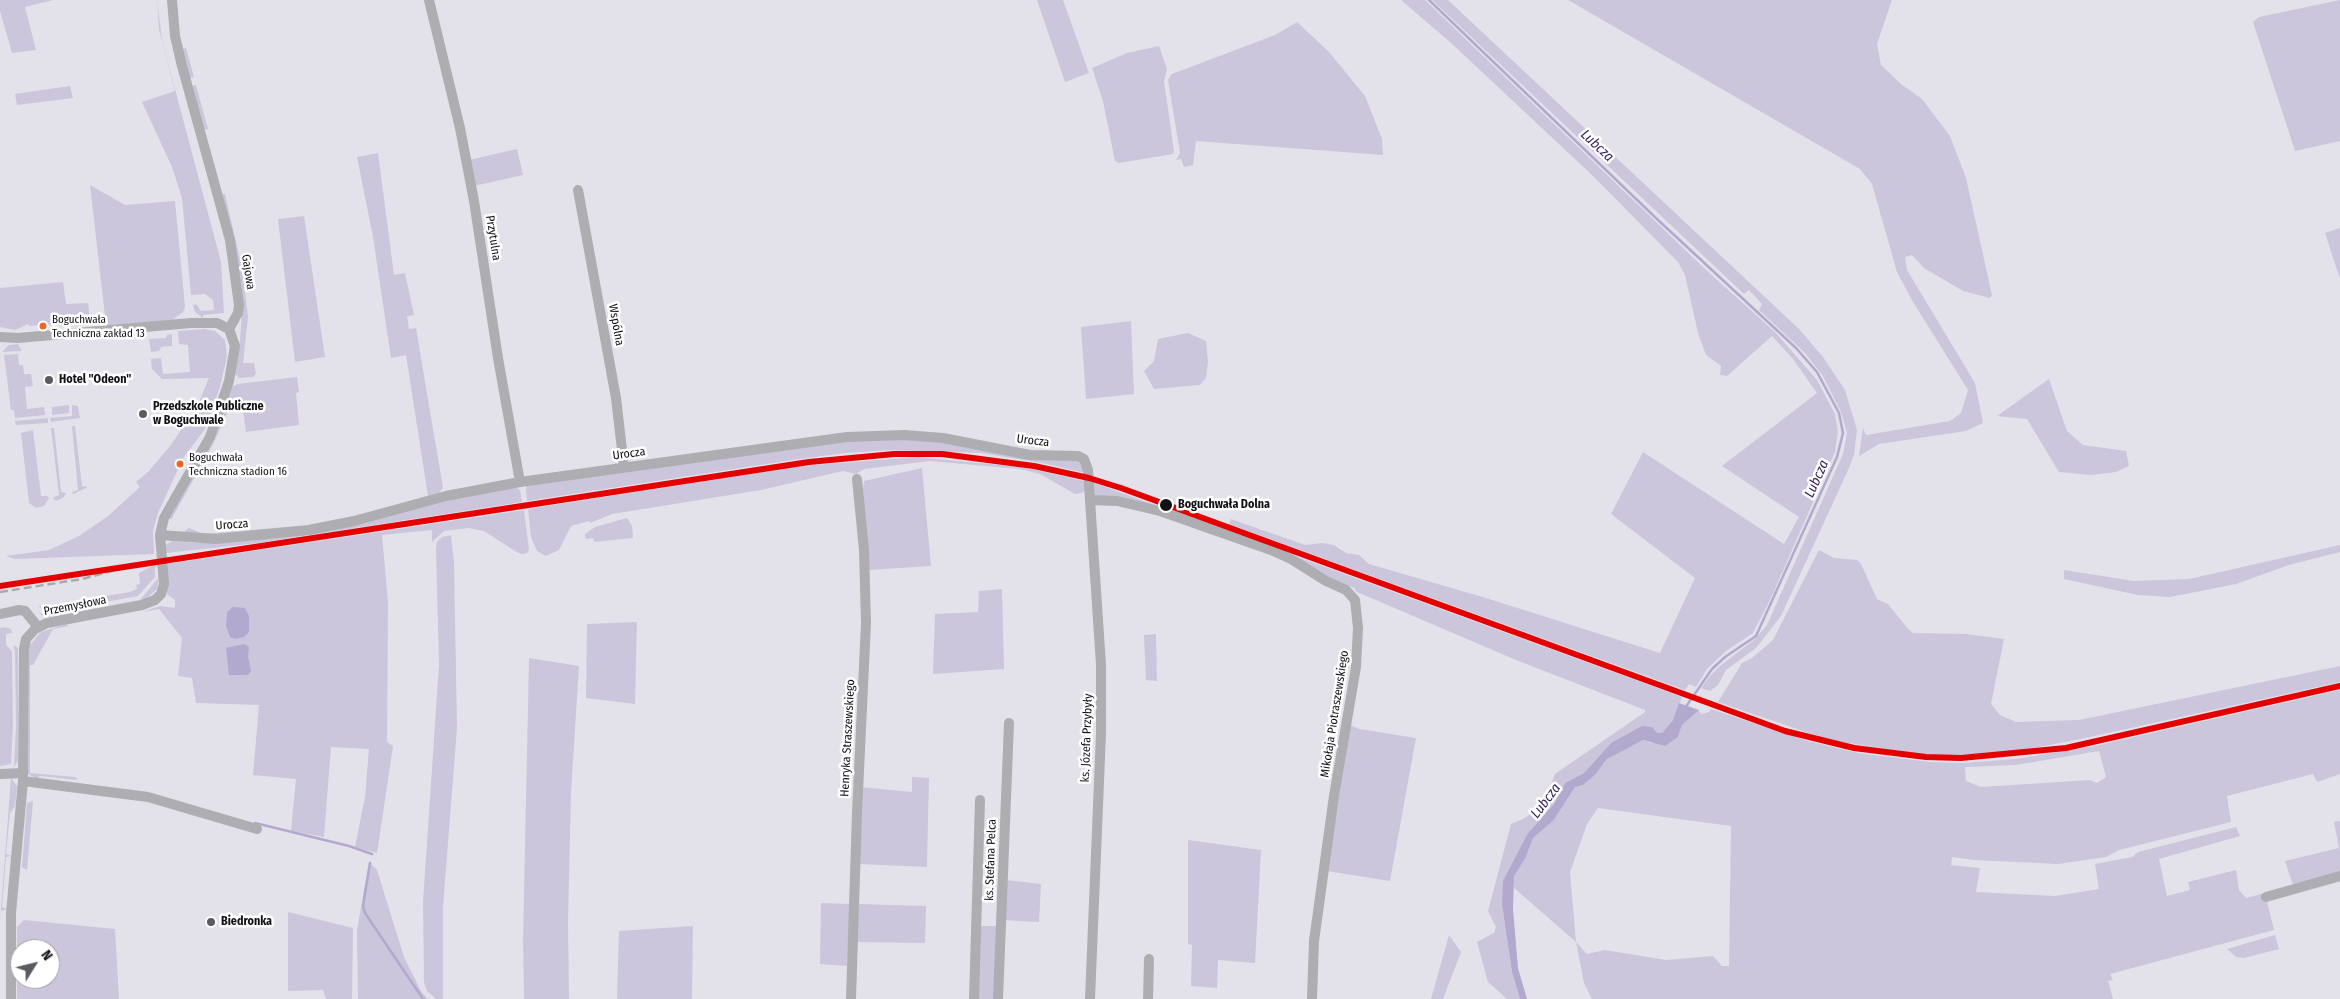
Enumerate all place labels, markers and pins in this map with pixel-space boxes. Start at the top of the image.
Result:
place label: Boguchwała Techniczna zakład 13 [52,313,145,339]
marker: Boguchwała Techniczna zakład 13 [38,321,48,331]
place label: Hotel "Odeon" [59,373,131,387]
marker: Hotel "Odeon" [43,374,55,386]
place label: Przedszkole Publiczne w Boguchwale [153,400,264,428]
marker: Przedszkole Publiczne w Boguchwale [137,408,149,420]
place label: Boguchwała Techniczna stadion 16 [189,451,287,477]
marker: Boguchwała Techniczna stadion 16 [175,459,185,469]
marker: Boguchwała Dolna [1158,497,1174,513]
place label: Boguchwała Dolna [1178,498,1270,512]
place label: Biedronka [221,915,272,929]
marker: Biedronka [205,916,217,928]

